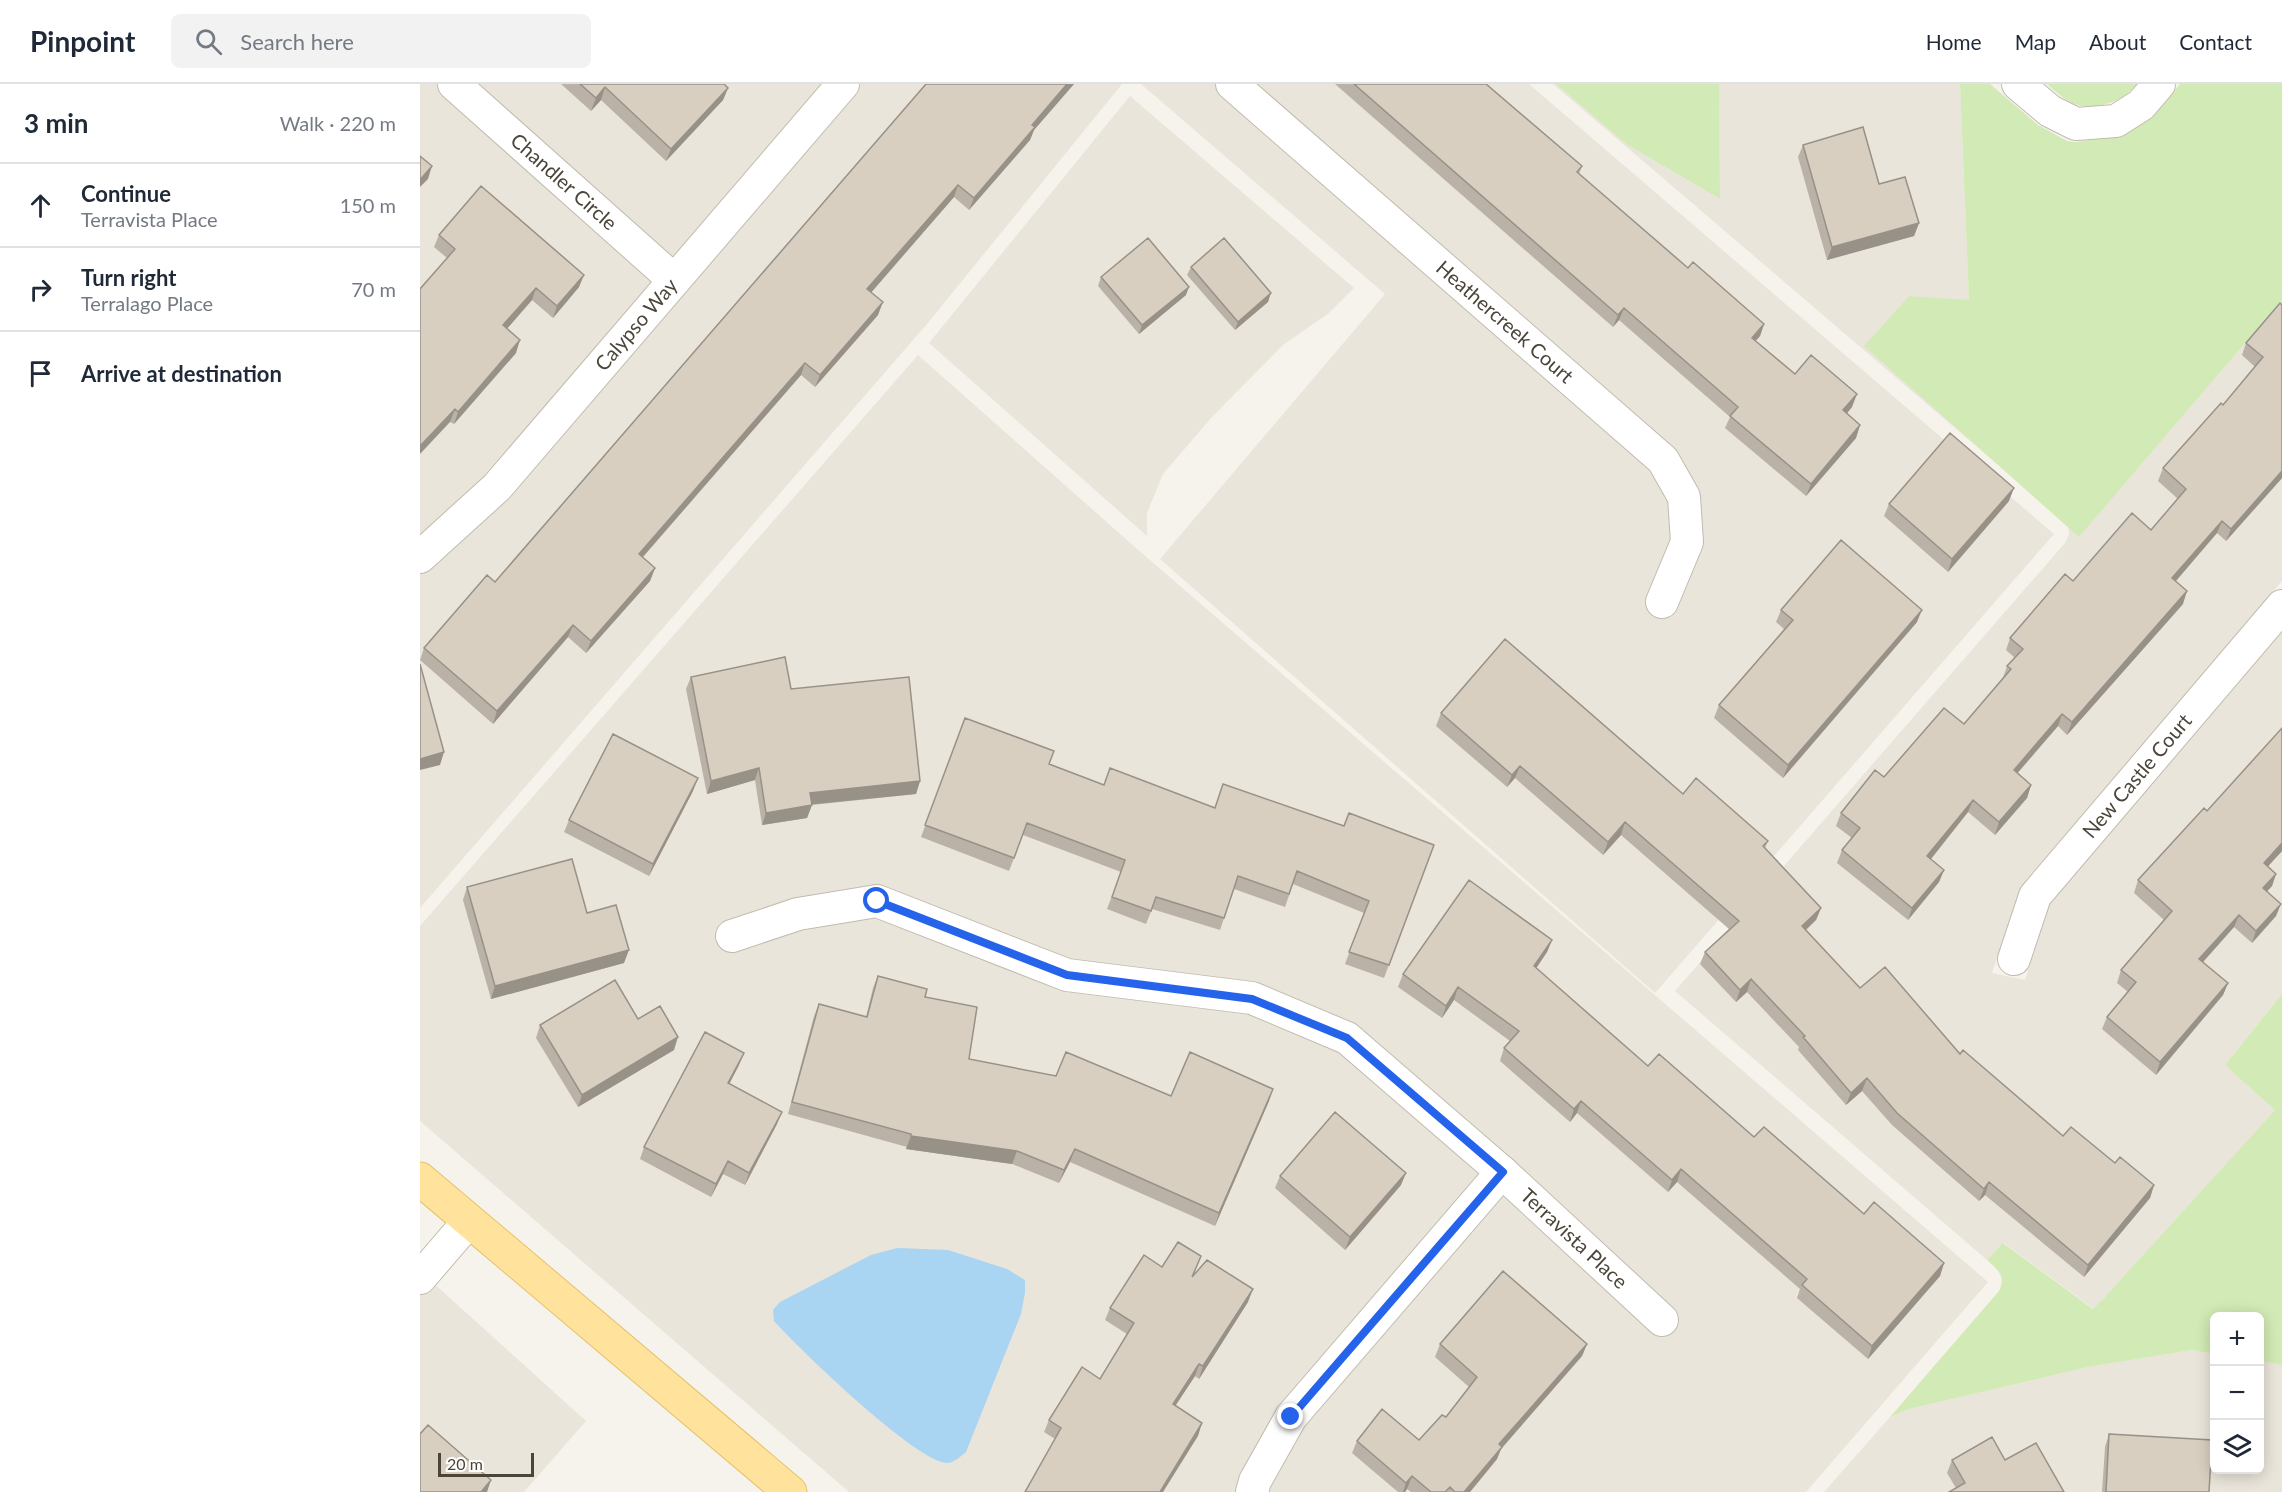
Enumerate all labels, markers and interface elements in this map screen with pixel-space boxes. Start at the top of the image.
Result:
search box [171,14,591,68]
text: Pinpoint [30,24,135,58]
icon: search [192,25,225,58]
text: Search here [240,28,354,55]
text: Home [1926,29,1982,54]
text: Map [2015,29,2056,54]
text: About [2089,29,2146,54]
text: Contact [2179,29,2252,54]
text: 3 min [24,107,88,139]
text: Walk · 220 m [280,111,396,135]
street label: Chandler Circle [506,127,622,235]
text: Continue [81,180,171,207]
icon: ahead [24,189,57,222]
text: 150 m [340,193,396,217]
text: Terravista Place [81,207,218,231]
street label: Heathercreek Court [1432,255,1579,387]
text: Turn right [81,264,176,291]
street label: Calypso Way [589,272,682,375]
icon: right [24,273,57,306]
text: 70 m [351,277,396,301]
text: Terralago Place [81,291,213,315]
icon: arrive [24,357,57,390]
text: Arrive at destination [81,360,282,387]
street label: New Castle Court [2077,708,2196,842]
route start [863,887,889,913]
street label: Terravista Place [1516,1183,1633,1293]
map controls [2210,1312,2264,1474]
button: + [2210,1312,2264,1366]
button: − [2210,1366,2264,1420]
route end [1277,1403,1303,1429]
button: layers [2210,1420,2264,1474]
scale bar [438,1450,534,1478]
text: 20 m [447,1454,483,1473]

